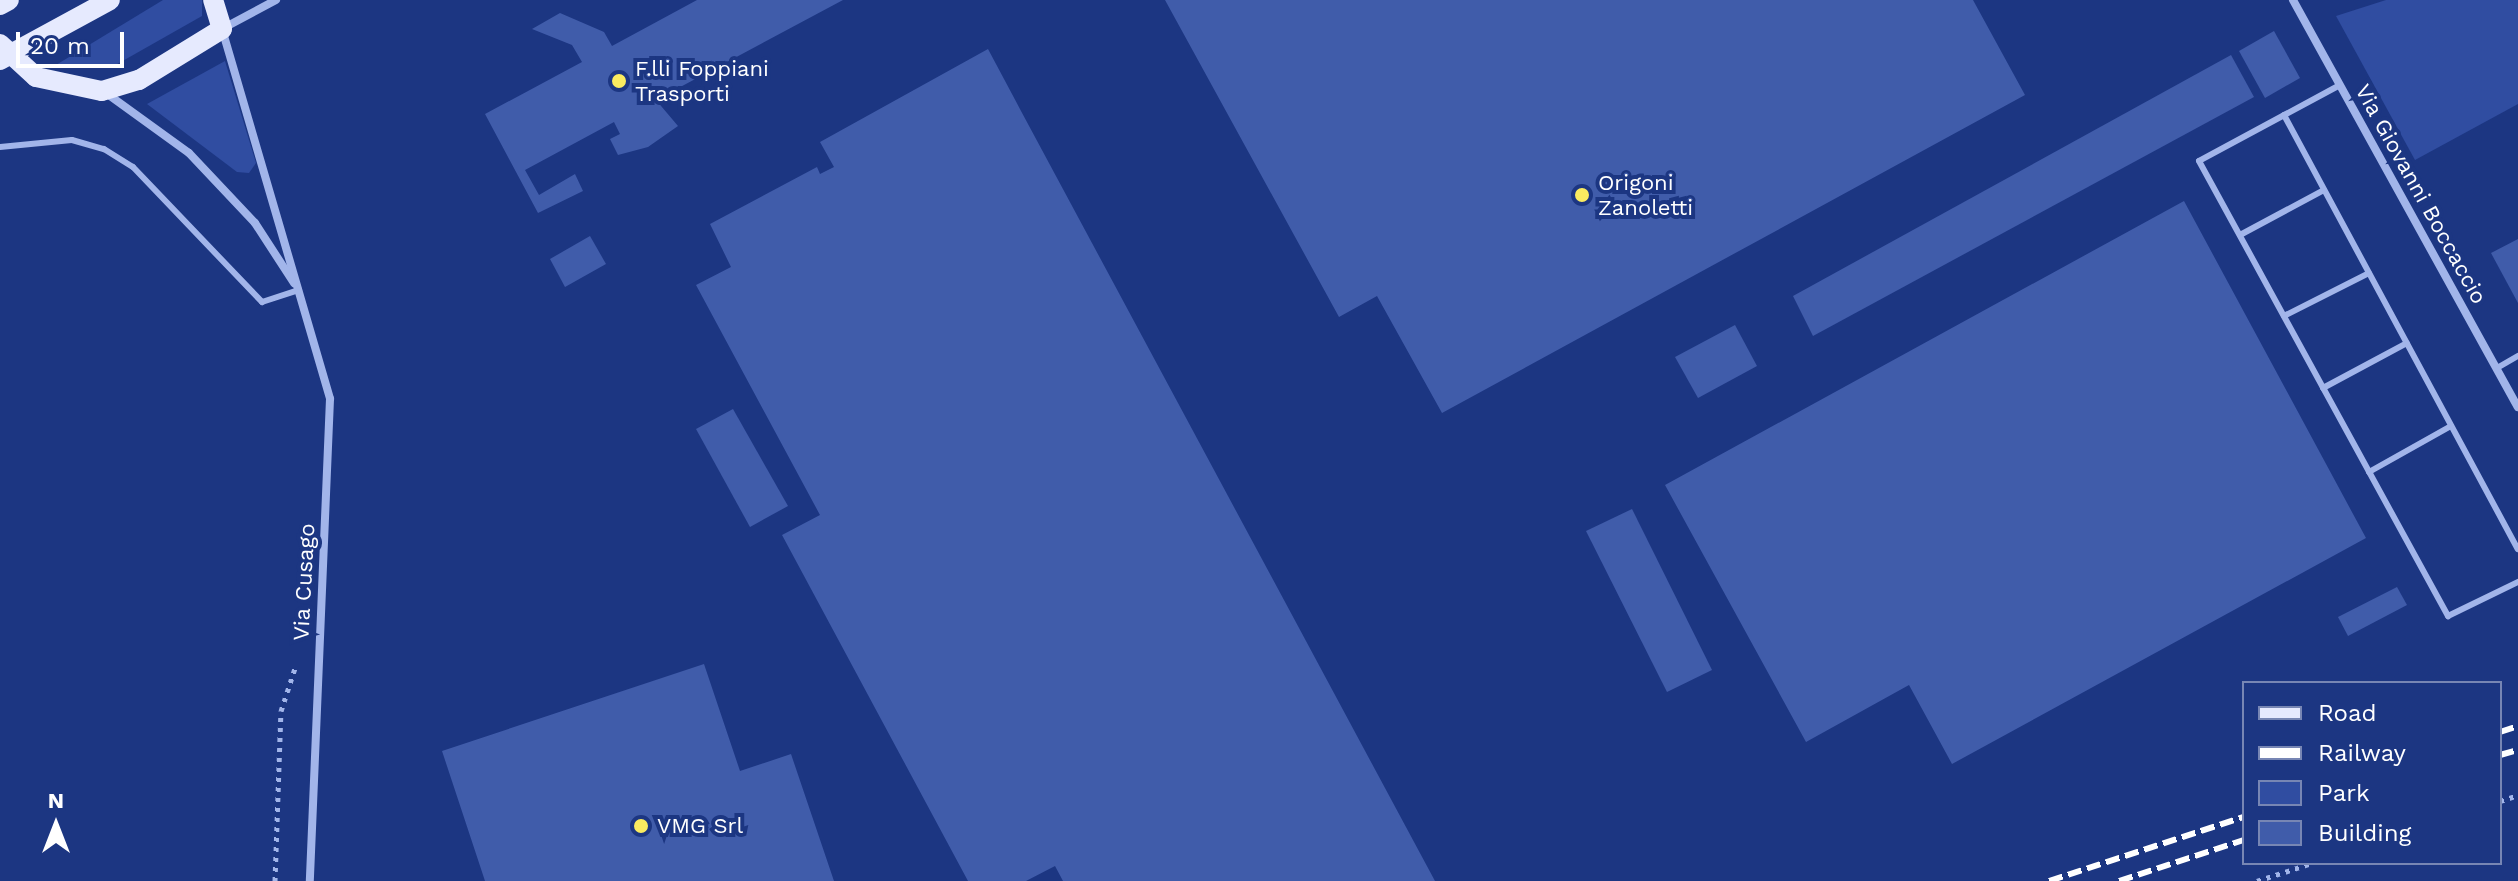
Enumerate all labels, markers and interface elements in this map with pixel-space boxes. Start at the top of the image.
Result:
scale bar [20,16,128,66]
text: 20 m [30,32,90,60]
place label: F.lli Foppiani Trasporti [635,55,769,106]
marker: F.lli Foppiani Trasporti [610,72,628,90]
street label: Via Giovanni Boccaccio [2349,79,2493,309]
place label: Origoni Zanoletti [1598,169,1693,220]
marker: Origoni Zanoletti [1573,186,1591,204]
street label: Via Cusago [288,523,320,641]
legend [2242,681,2502,865]
text: Road [2318,699,2377,727]
text: Railway [2318,739,2406,767]
text: Park [2318,779,2370,807]
north arrow [16,785,96,865]
text: N [48,788,64,813]
place label: VMG Srl [657,813,743,839]
marker: VMG Srl [632,817,650,835]
text: Building [2318,819,2411,847]

